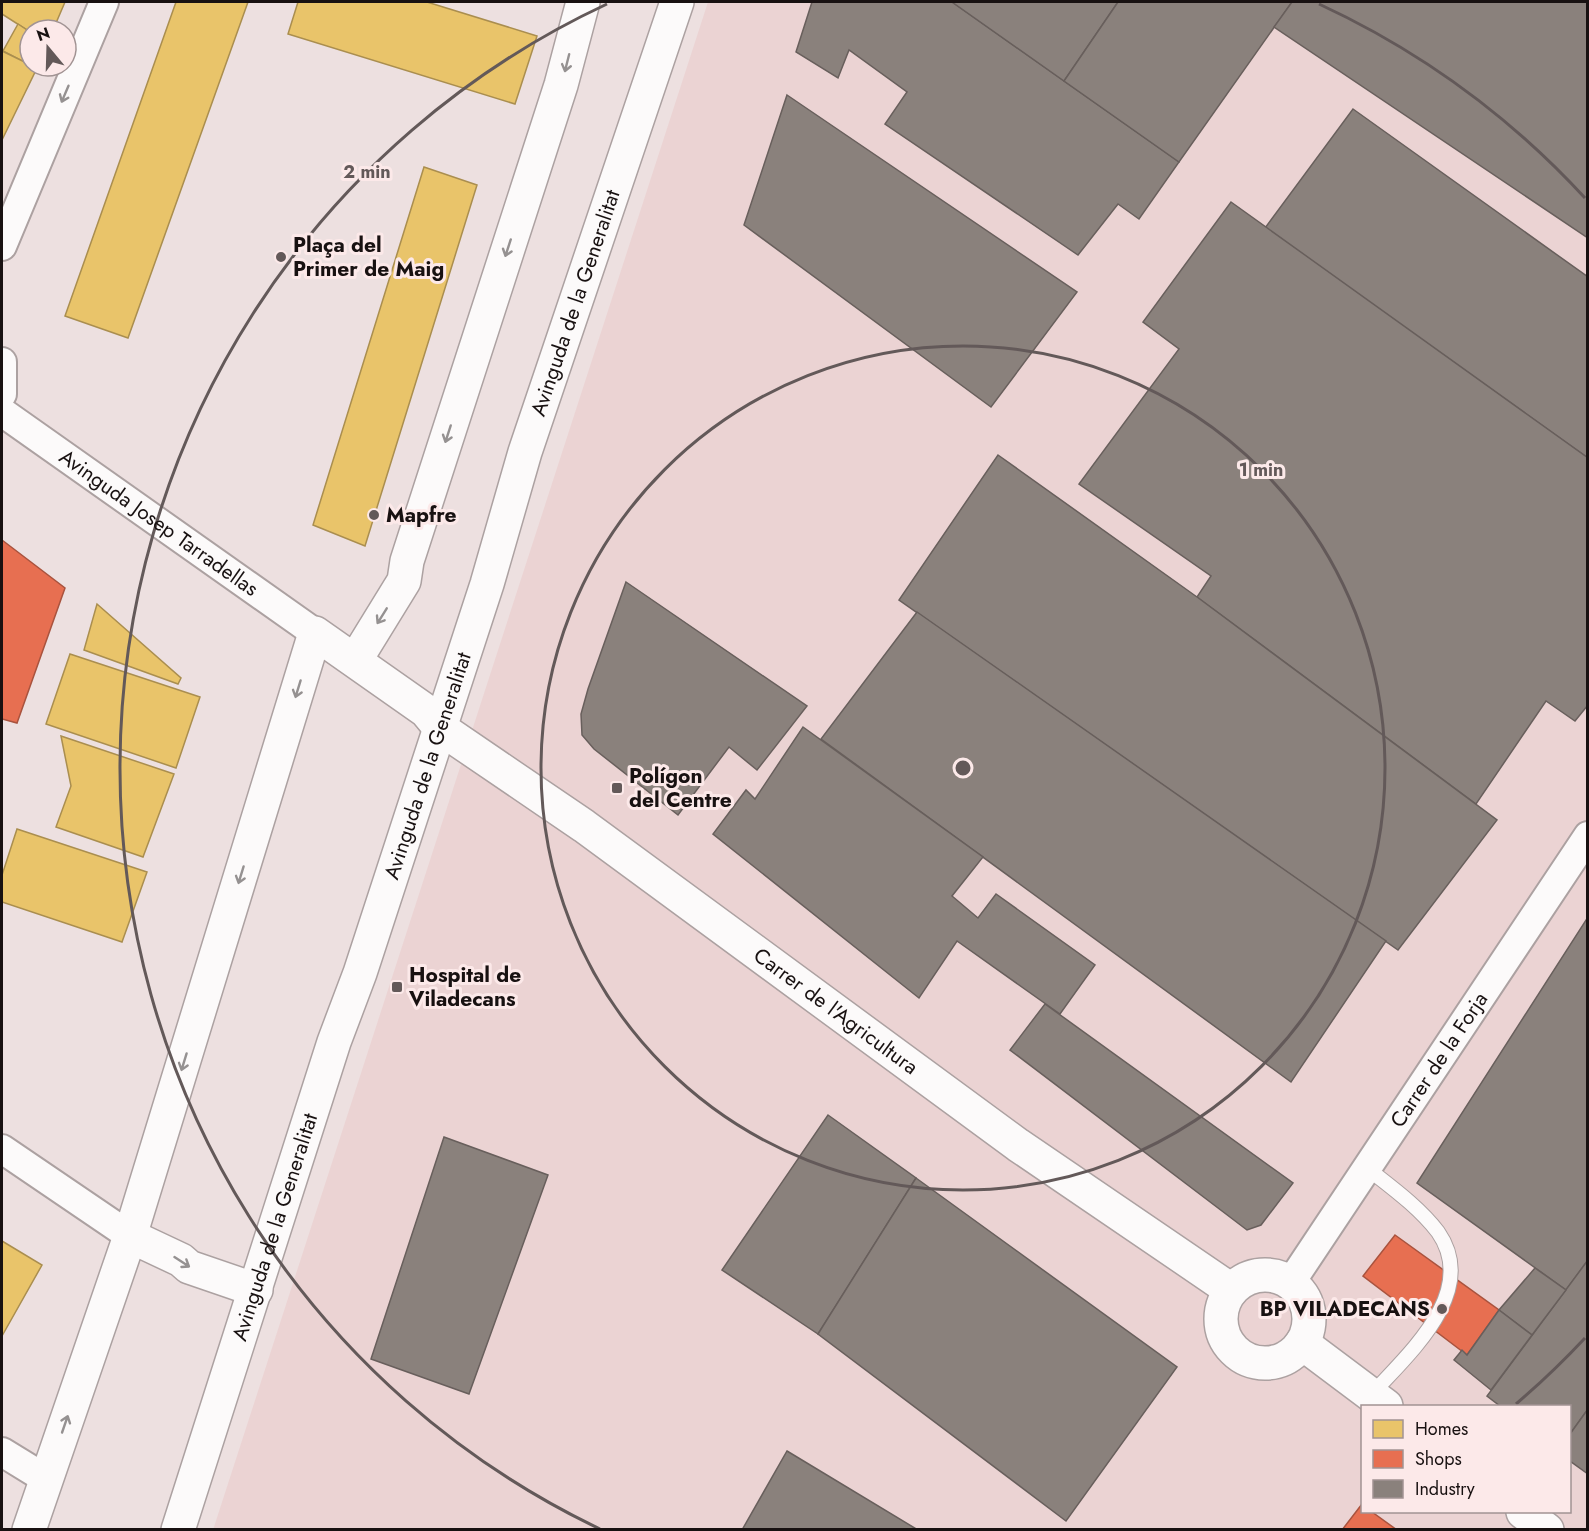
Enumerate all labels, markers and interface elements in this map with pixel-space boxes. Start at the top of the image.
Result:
north arrow [18,18,78,78]
text: N [34,21,53,47]
one-way arrow [561,53,572,72]
one-way arrow [59,85,70,103]
text: 2 min [343,159,391,185]
street label: Avinguda de la Generalitat [523,186,628,420]
place label: Plaça del Primer de Maig [293,230,444,284]
one-way arrow [502,238,513,257]
marker: Plaça del Primer de Maig [274,250,288,264]
one-way arrow [442,424,453,443]
street label: Avinguda Josep Tarradellas [53,442,264,603]
text: 1 min [1239,457,1283,483]
place label: Mapfre [386,500,457,530]
marker: Mapfre [367,508,381,522]
one-way arrow [376,607,388,624]
street label: Avinguda de la Generalitat [377,648,479,883]
one-way arrow [292,679,303,698]
centre of rings [953,758,973,778]
place label: Polígon del Centre [629,761,732,815]
marker: Polígon del Centre [610,781,624,795]
one-way arrow [235,865,246,884]
street label: Carrer de l'Agricultura [747,940,924,1082]
place label: Hospital de Viladecans [408,960,521,1014]
marker: Hospital de Viladecans [390,980,404,994]
street label: Carrer de la Forja [1383,986,1495,1134]
one-way arrow [178,1052,189,1071]
street label: Avinguda de la Generalitat [224,1110,325,1345]
one-way arrow [173,1256,190,1268]
place label: BP VILADECANS [1260,1294,1430,1324]
marker: BP VILADECANS [1435,1302,1449,1316]
legend [1361,1405,1571,1513]
one-way arrow [60,1415,71,1433]
text: Homes [1415,1416,1468,1442]
text: Shops [1415,1446,1462,1472]
text: Industry [1415,1476,1475,1502]

